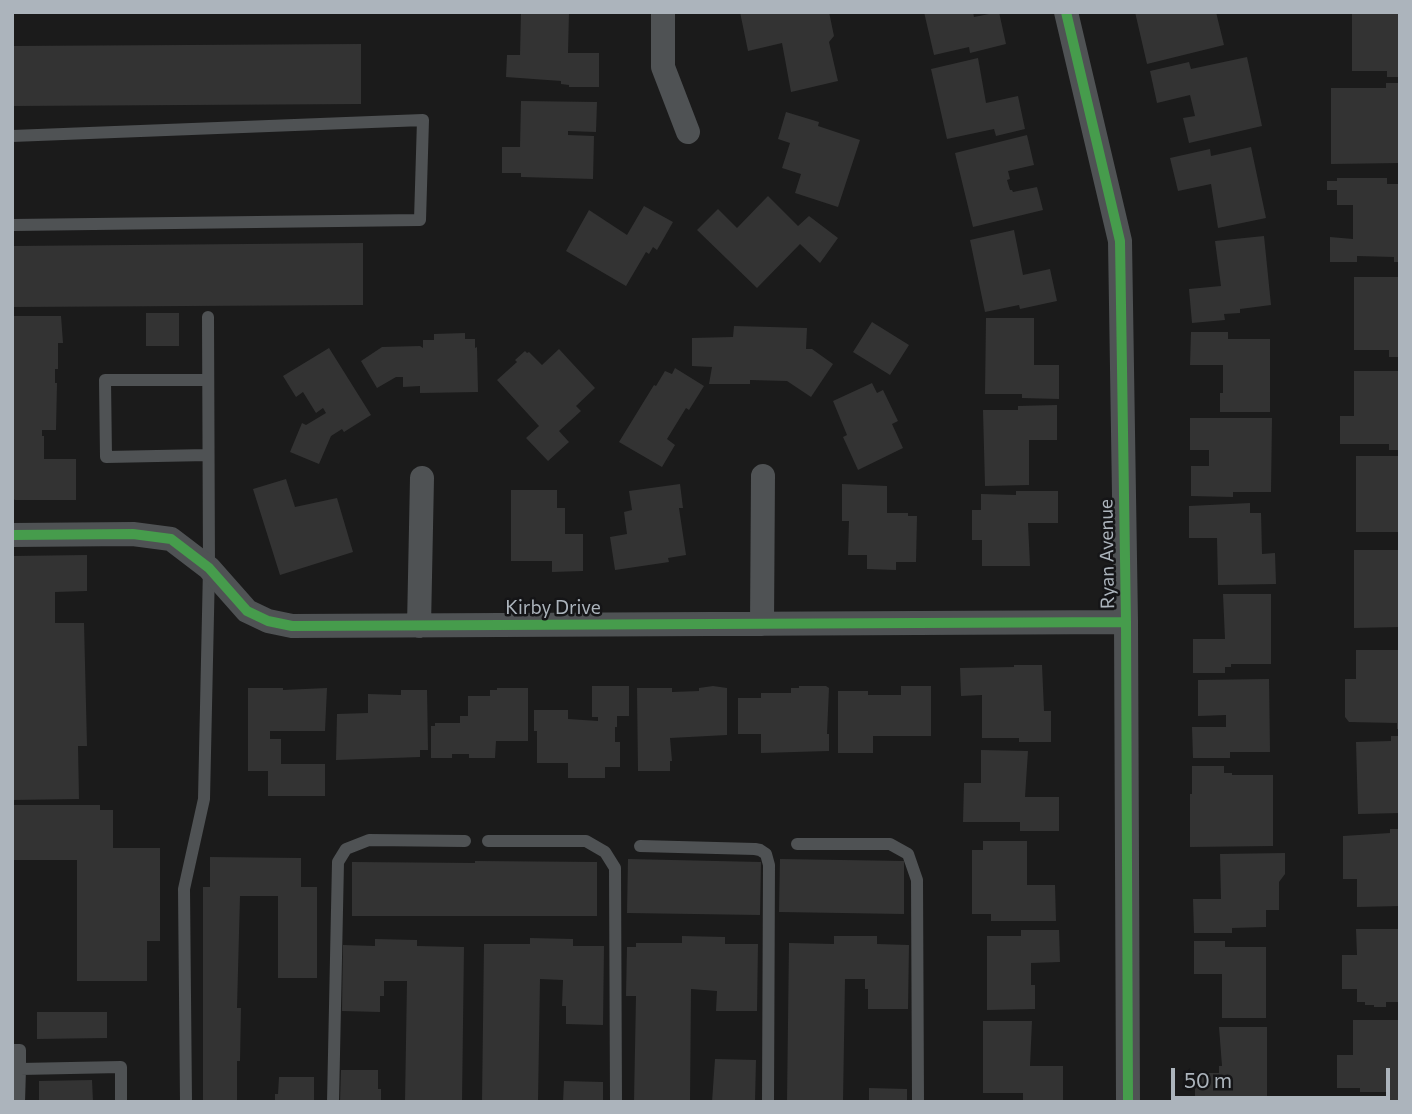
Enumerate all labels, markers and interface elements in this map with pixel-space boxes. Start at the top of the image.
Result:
street label: Ryan Avenue [1095,499,1119,609]
street label: Kirby Drive [505,597,601,619]
scale bar [1174,1054,1393,1098]
text: 50 m [1184,1067,1232,1092]

